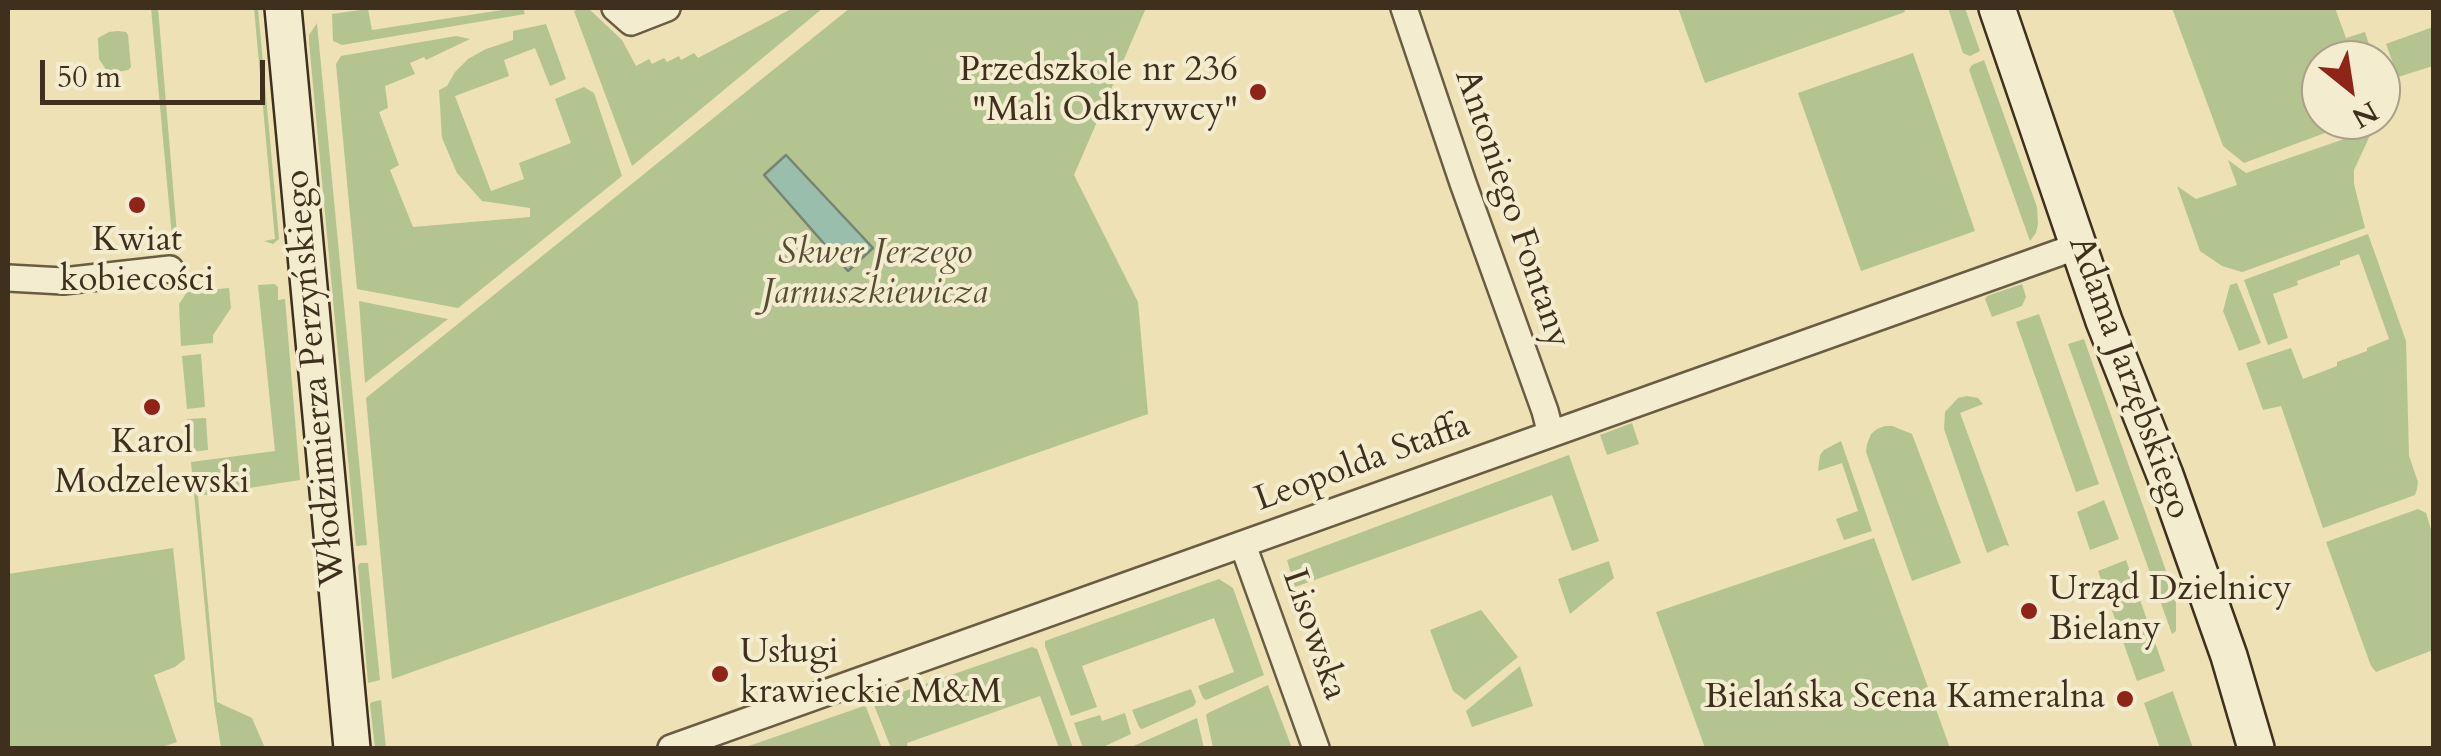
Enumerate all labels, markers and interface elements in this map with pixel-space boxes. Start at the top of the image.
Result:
scale bar [45,40,270,102]
north arrow [2301,40,2401,140]
place label: Przedszkole nr 236 "Mali Odkrywcy" [959,51,1238,133]
text: 50 m [57,57,121,98]
street label: Antoniego Fontany [1444,64,1578,354]
marker: Przedszkole nr 236 "Mali Odkrywcy" [1247,81,1269,103]
text: N [2345,92,2385,137]
street label: Włodzimierza Perzyńskiego [278,168,356,588]
marker: Kwiat kobiecości [126,194,148,216]
place label: Kwiat kobiecości [60,221,214,303]
street label: Adama Jarzębskiego [2057,231,2199,525]
park label: Skwer Jerzego Jarnuszkiewicza [762,234,988,316]
marker: Karol Modzelewski [141,396,163,418]
street label: Leopolda Staffa [1250,406,1476,522]
place label: Karol Modzelewski [54,423,250,505]
street label: Lisowska [1271,564,1355,706]
place label: Urząd Dzielnicy Bielany [2049,570,2292,652]
marker: Urząd Dzielnicy Bielany [2018,600,2040,622]
place label: Usługi krawieckie M&M [740,633,1002,715]
marker: Usługi krawieckie M&M [709,663,731,685]
place label: Bielańska Scena Kameralna [1704,678,2105,720]
marker: Bielańska Scena Kameralna [2114,688,2136,710]

